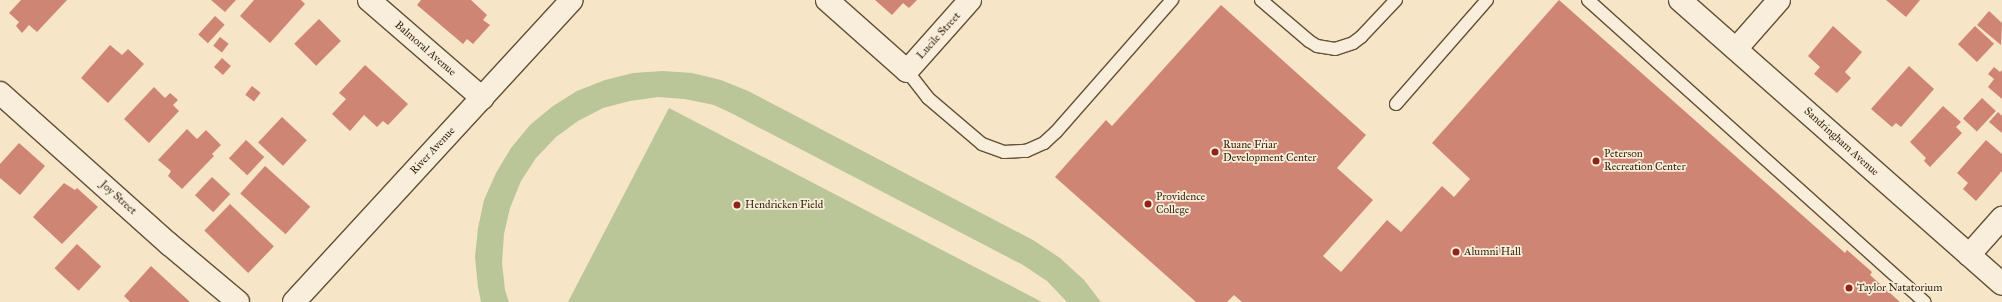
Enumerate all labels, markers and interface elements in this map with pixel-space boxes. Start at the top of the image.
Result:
street label: Lucile Street [914,10,964,62]
street label: Balmoral Avenue [392,19,458,79]
street label: Sandringham Avenue [1801,105,1881,179]
street label: River Avenue [408,125,458,177]
place label: Ruane Friar Development Center [1223,139,1316,165]
marker: Ruane Friar Development Center [1210,147,1220,157]
place label: Peterson Recreation Center [1604,148,1686,174]
marker: Peterson Recreation Center [1591,156,1601,166]
street label: Joy Street [97,178,139,218]
place label: Providence College [1156,191,1205,217]
place label: Hendricken Field [745,198,823,212]
marker: Providence College [1143,199,1153,209]
marker: Hendricken Field [732,200,742,210]
place label: Alumni Hall [1464,245,1521,259]
marker: Alumni Hall [1451,247,1461,257]
place label: Taylor Natatorium [1857,281,1942,295]
marker: Taylor Natatorium [1844,283,1854,293]

